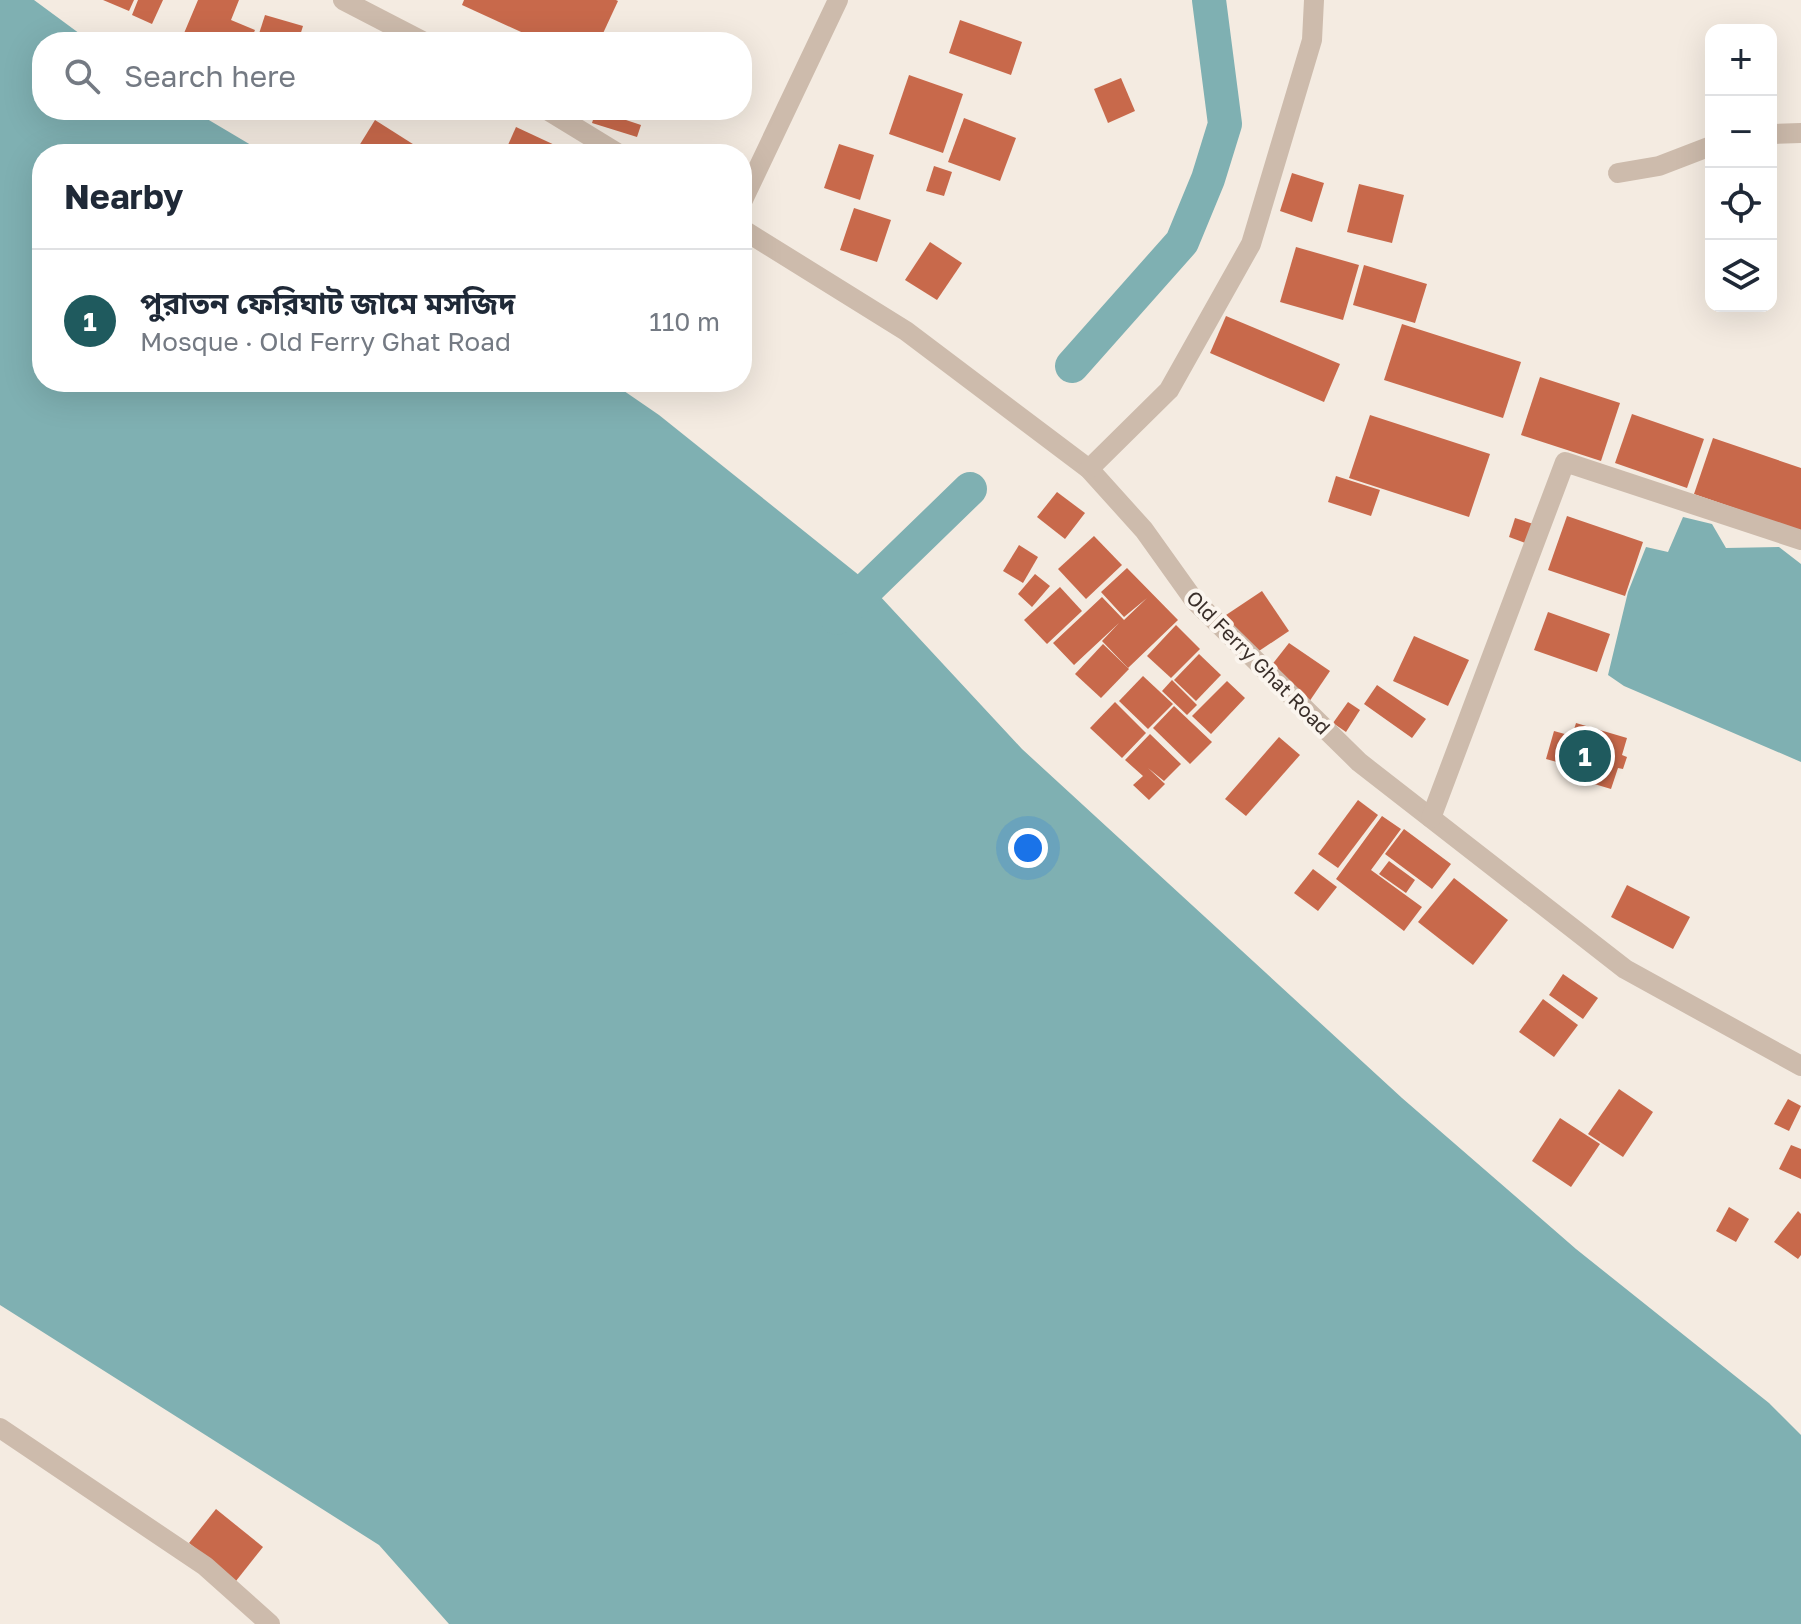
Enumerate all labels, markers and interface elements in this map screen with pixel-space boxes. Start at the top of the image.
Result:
map controls [1705,24,1777,312]
button: + [1705,24,1777,96]
search box [32,32,752,120]
icon: search [60,54,104,98]
text: Search here [124,58,296,94]
button: − [1705,96,1777,168]
button: locate [1705,168,1777,240]
text: Nearby [64,176,184,216]
button: layers [1705,240,1777,312]
text: পুরাতন ফেরিঘাট জামে মসজিদ [140,285,515,321]
text: 1 [83,306,97,337]
text: 110 m [649,306,720,337]
text: Mosque · Old Ferry Ghat Road [140,326,511,357]
street label: Old Ferry Ghat Road [1182,585,1336,739]
pin: 1 [1559,726,1611,786]
your location [1008,828,1048,868]

